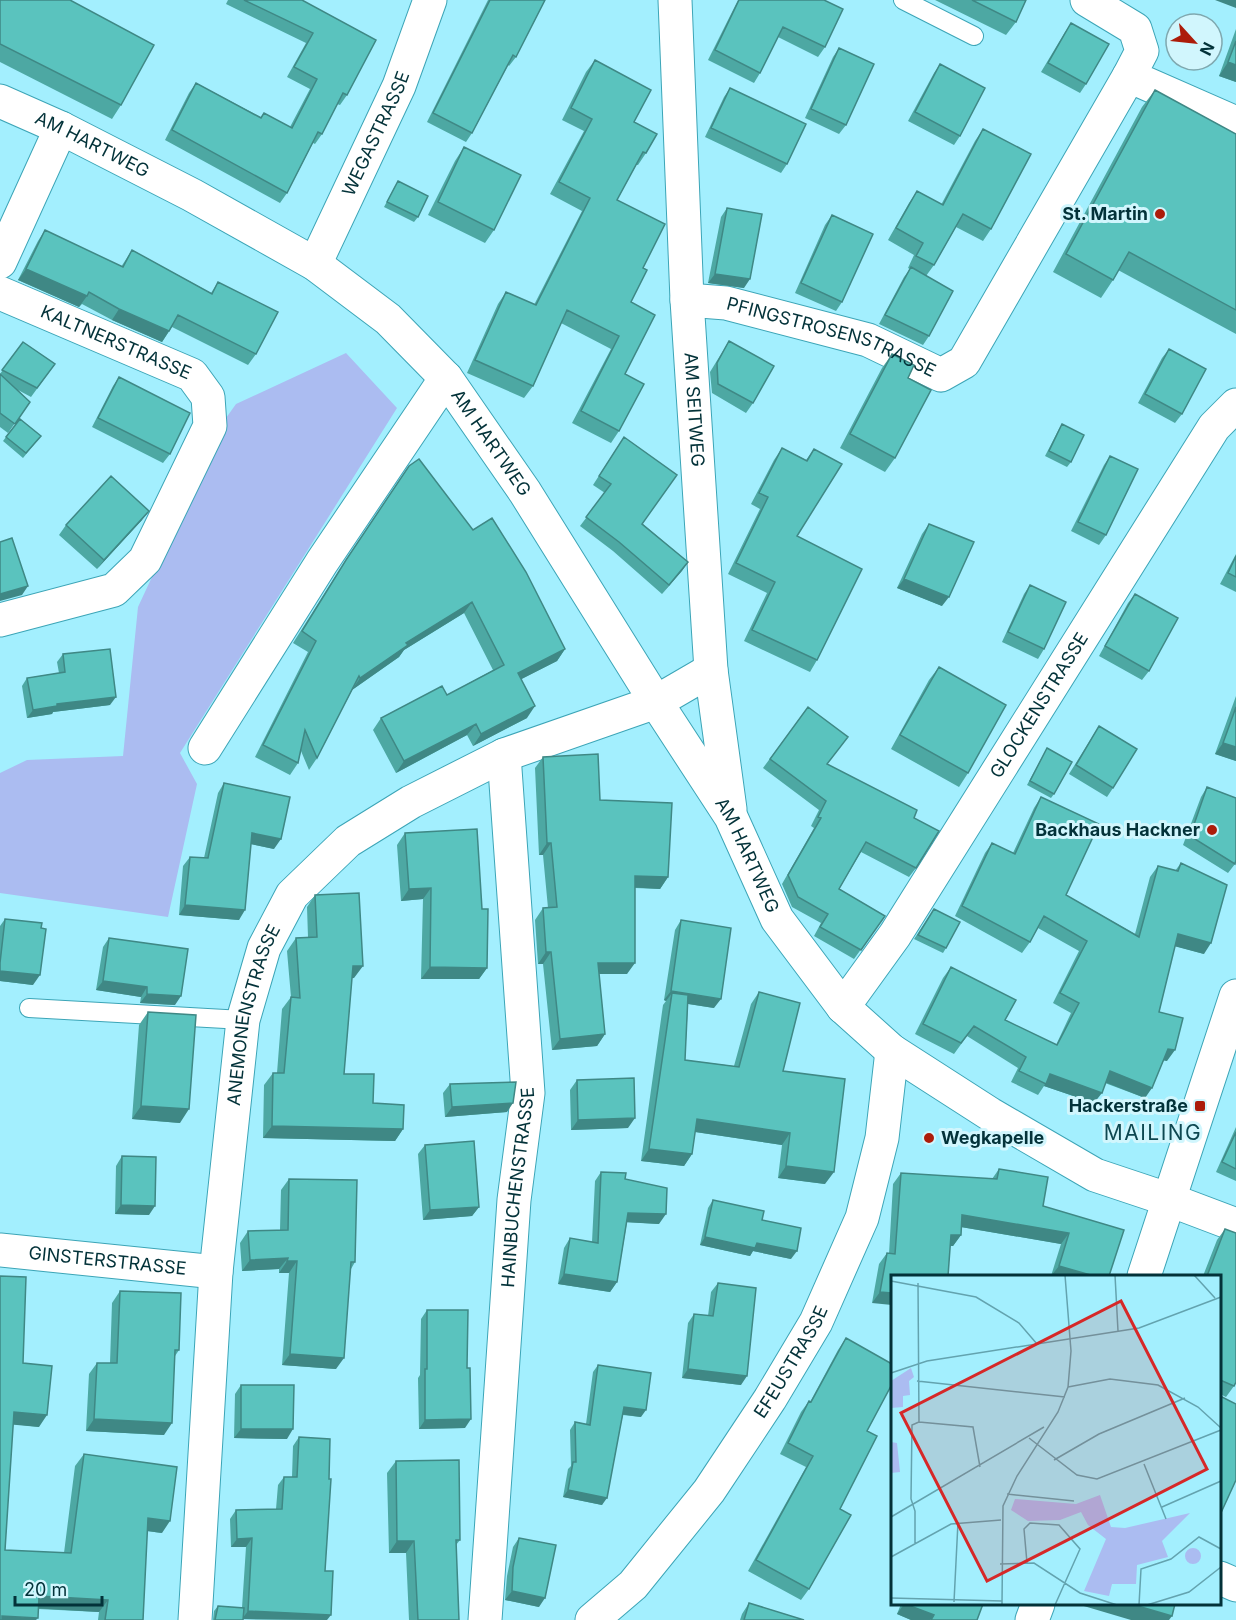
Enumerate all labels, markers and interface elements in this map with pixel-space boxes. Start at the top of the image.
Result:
north arrow [1164,12,1224,72]
text: N [1196,39,1219,59]
street label: WEGASTRASSE [338,68,413,199]
street label: AM HARTWEG [32,107,153,181]
place label: St. Martin [1062,203,1148,224]
marker: St. Martin [1153,207,1167,221]
street label: PFINGSTROSENSTRASSE [725,293,939,381]
street label: KALTNERSTRASSE [38,301,195,383]
street label: AM SEITWEG [680,352,709,467]
street label: AM HARTWEG [447,385,536,500]
street label: GLOCKENSTRASSE [985,628,1092,782]
street label: AM HARTWEG [711,793,784,916]
place label: Backhaus Hackner [1035,819,1200,840]
marker: Backhaus Hackner [1205,823,1219,837]
street label: ANEMONENSTRASSE [223,921,284,1107]
street label: HAINBUCHENSTRASSE [497,1086,538,1288]
place label: Hackerstraße [1069,1095,1188,1116]
marker: Hackerstraße [1193,1099,1207,1113]
district label: MAILING [1104,1120,1202,1145]
place label: Wegkapelle [941,1127,1045,1148]
marker: Wegkapelle [922,1131,936,1145]
street label: GINSTERSTRASSE [28,1242,187,1279]
inset map [891,1275,1221,1605]
street label: EFEUSTRASSE [749,1302,832,1422]
scale bar [15,1569,102,1607]
text: 20 m [24,1579,67,1600]

